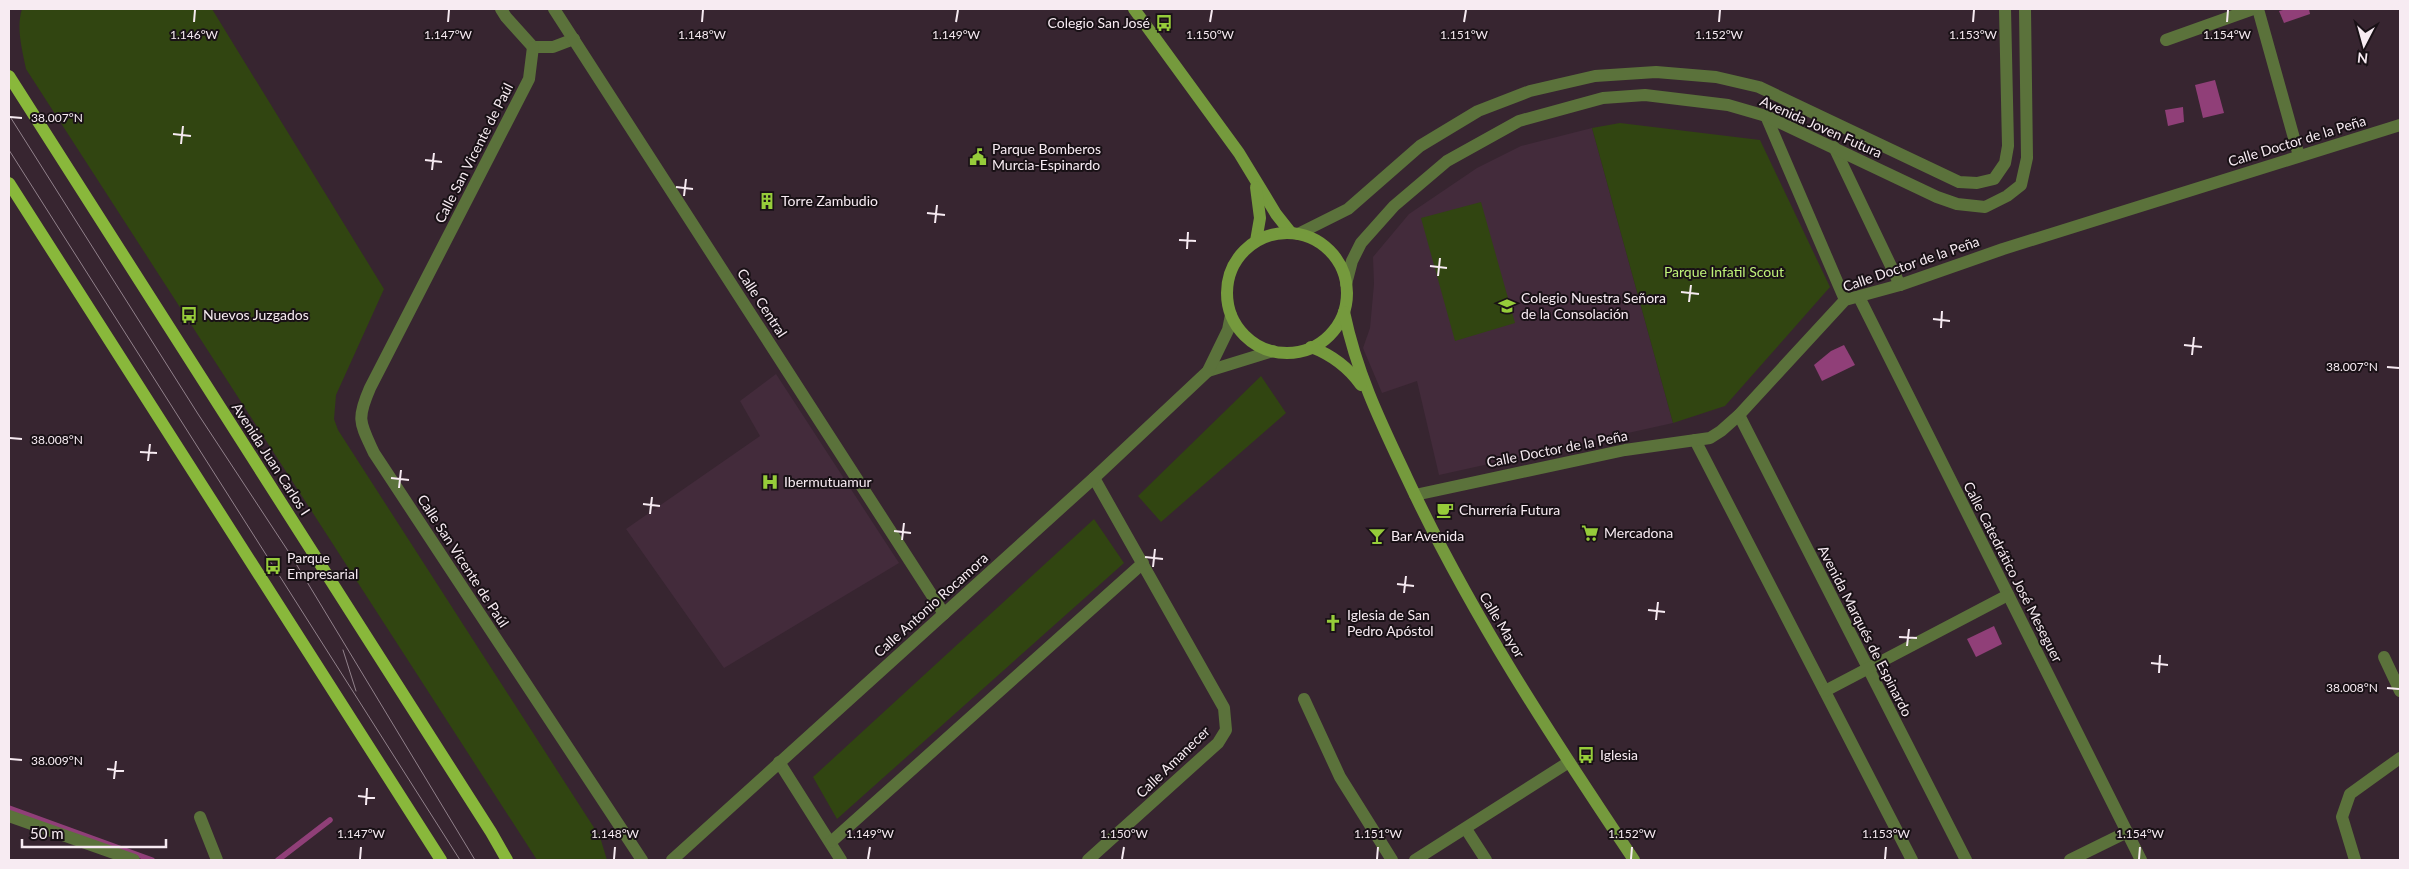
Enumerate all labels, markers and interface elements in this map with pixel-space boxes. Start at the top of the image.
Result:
bus stop icon: Colegio San José [1154,13,1174,33]
place label: Colegio San José [1047,14,1150,31]
north arrow [2339,20,2389,70]
text: 1.146°W [170,27,219,42]
text: 1.147°W [424,27,473,42]
text: 1.148°W [678,27,727,42]
text: 1.149°W [932,27,981,42]
text: 1.150°W [1186,27,1235,42]
text: 1.151°W [1440,27,1489,42]
text: 1.152°W [1695,27,1744,42]
text: 1.153°W [1949,27,1998,42]
text: 1.154°W [2203,27,2252,42]
text: N [2356,49,2369,67]
street label: Calle San Vicente de Paúl [431,80,516,226]
street label: Avenida Joven Futura [1758,92,1885,161]
text: 38.007°N [31,110,83,125]
street label: Calle Doctor de la Peña [2226,111,2368,170]
place label: Parque Bomberos Murcia-Espinardo [992,140,1101,173]
public building icon: Parque Bomberos Murcia-Espinardo [968,147,988,167]
building icon: Torre Zambudio [757,191,777,211]
place label: Torre Zambudio [781,192,878,209]
street label: Calle Doctor de la Peña [1840,232,1981,295]
park label: Parque Infatil Scout [1664,263,1784,280]
street label: Calle Central [734,265,791,340]
place label: Colegio Nuestra Señora de la Consolación [1521,289,1666,322]
school or university icon: Colegio Nuestra Señora de la Consolación [1497,296,1517,316]
bus stop icon: Nuevos Juzgados [179,305,199,325]
place label: Nuevos Juzgados [203,306,309,323]
text: 38.007°N [2326,359,2378,374]
street label: Avenida Juan Carlos I [229,399,314,518]
street label: Calle Doctor de la Peña [1485,426,1629,471]
text: 38.008°N [31,432,83,447]
hospital icon: Ibermutuamur [760,472,780,492]
place label: Ibermutuamur [784,473,872,490]
street label: Calle Catedrático José Meseguer [1960,479,2066,665]
street label: Calle San Vicente de Paúl [414,491,513,630]
cafe icon: Churrería Futura [1435,500,1455,520]
place label: Churrería Futura [1459,501,1560,518]
supermarket icon: Mercadona [1580,523,1600,543]
place label: Mercadona [1604,524,1673,541]
bar icon: Bar Avenida [1367,526,1387,546]
place label: Bar Avenida [1391,527,1464,544]
street label: Avenida Marqués de Espinardo [1815,542,1916,719]
place label: Parque Empresarial [287,549,358,582]
street label: Calle Antonio Rocamora [870,549,991,660]
bus stop icon: Parque Empresarial [263,556,283,576]
street label: Calle Mayor [1476,589,1529,661]
place label: Iglesia de San Pedro Apóstol [1347,606,1434,639]
church icon: Iglesia de San Pedro Apóstol [1323,613,1343,633]
text: 38.008°N [2326,680,2378,695]
street label: Calle Amanecer [1132,722,1213,801]
bus stop icon: Iglesia [1576,745,1596,765]
place label: Iglesia [1600,746,1638,763]
text: 38.009°N [31,753,83,768]
scale bar [22,816,166,848]
text: 50 m [30,824,64,842]
text: 1.147°W [337,826,386,841]
text: 1.148°W [591,826,640,841]
text: 1.149°W [846,826,895,841]
text: 1.150°W [1100,826,1149,841]
text: 1.151°W [1354,826,1403,841]
text: 1.152°W [1608,826,1657,841]
text: 1.153°W [1862,826,1911,841]
text: 1.154°W [2116,826,2165,841]

